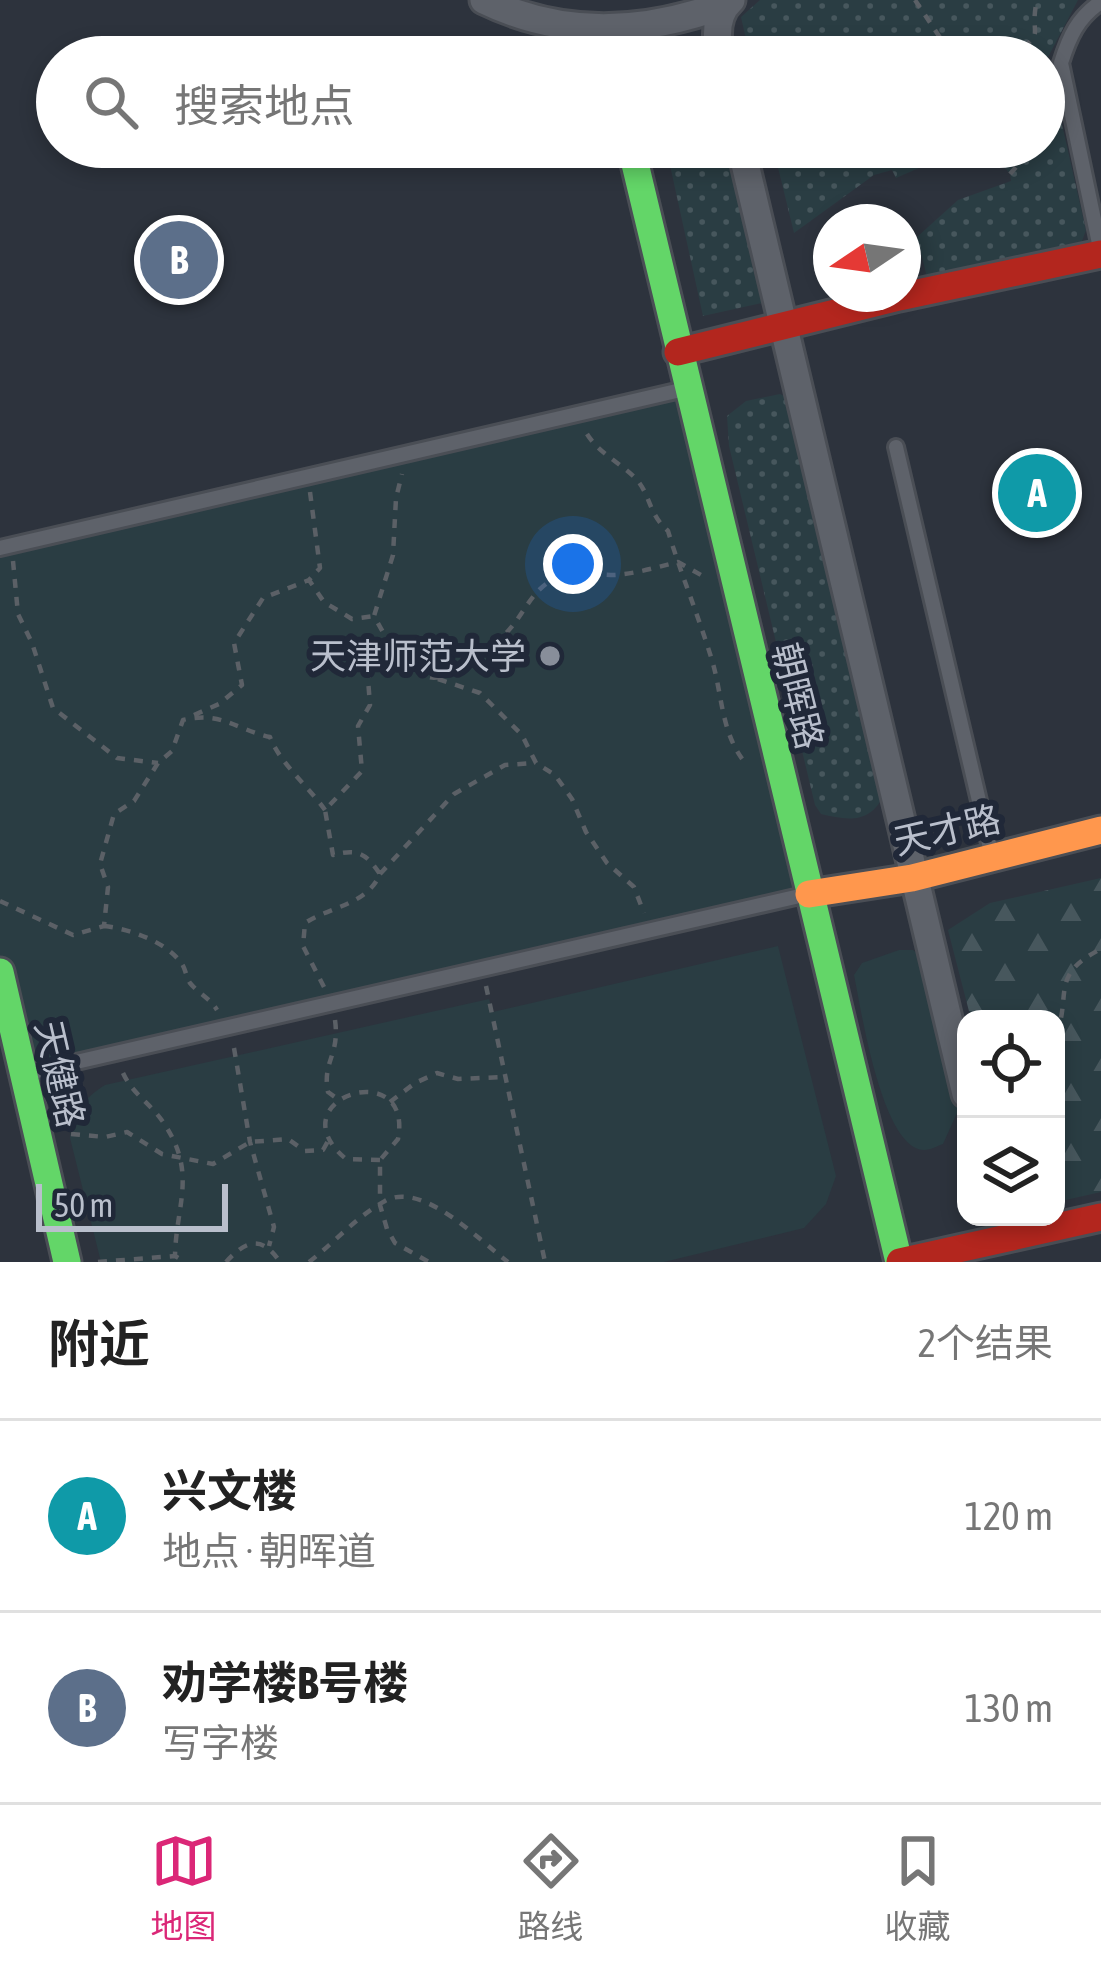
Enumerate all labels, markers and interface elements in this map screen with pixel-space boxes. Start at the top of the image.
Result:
search box [36,36,1065,168]
icon: search [78,69,144,135]
text: 搜索地点 [174,80,354,132]
north arrow [813,204,921,312]
pin: B [140,215,218,305]
pin: A [998,448,1076,538]
your location [543,534,603,594]
place label: 天津师范大学 [310,635,526,677]
street label: 朝晖路 [765,639,831,753]
marker: 天津师范大学 [537,643,563,669]
street label: 天才路 [890,797,1004,863]
map controls [957,1010,1065,1226]
button: locate [957,1010,1065,1118]
street label: 天健路 [27,1017,93,1131]
button: layers [957,1118,1065,1226]
scale bar [36,1178,228,1231]
text: 50 m [54,1186,113,1224]
text: 附近 [48,1314,150,1373]
text: 2个结果 [918,1321,1053,1365]
text: 兴文楼 [162,1465,297,1517]
text: A [77,1494,97,1538]
text: 120 m [965,1494,1053,1538]
text: 地点 · 朝晖道 [162,1529,376,1573]
text: 劝学楼B号楼 [162,1657,408,1709]
text: B [78,1686,96,1730]
text: 130 m [965,1686,1053,1730]
text: 写字楼 [162,1721,279,1765]
tab: 地图 [151,1828,217,1948]
tab: 路线 [518,1828,584,1948]
tab: 收藏 [885,1828,951,1948]

